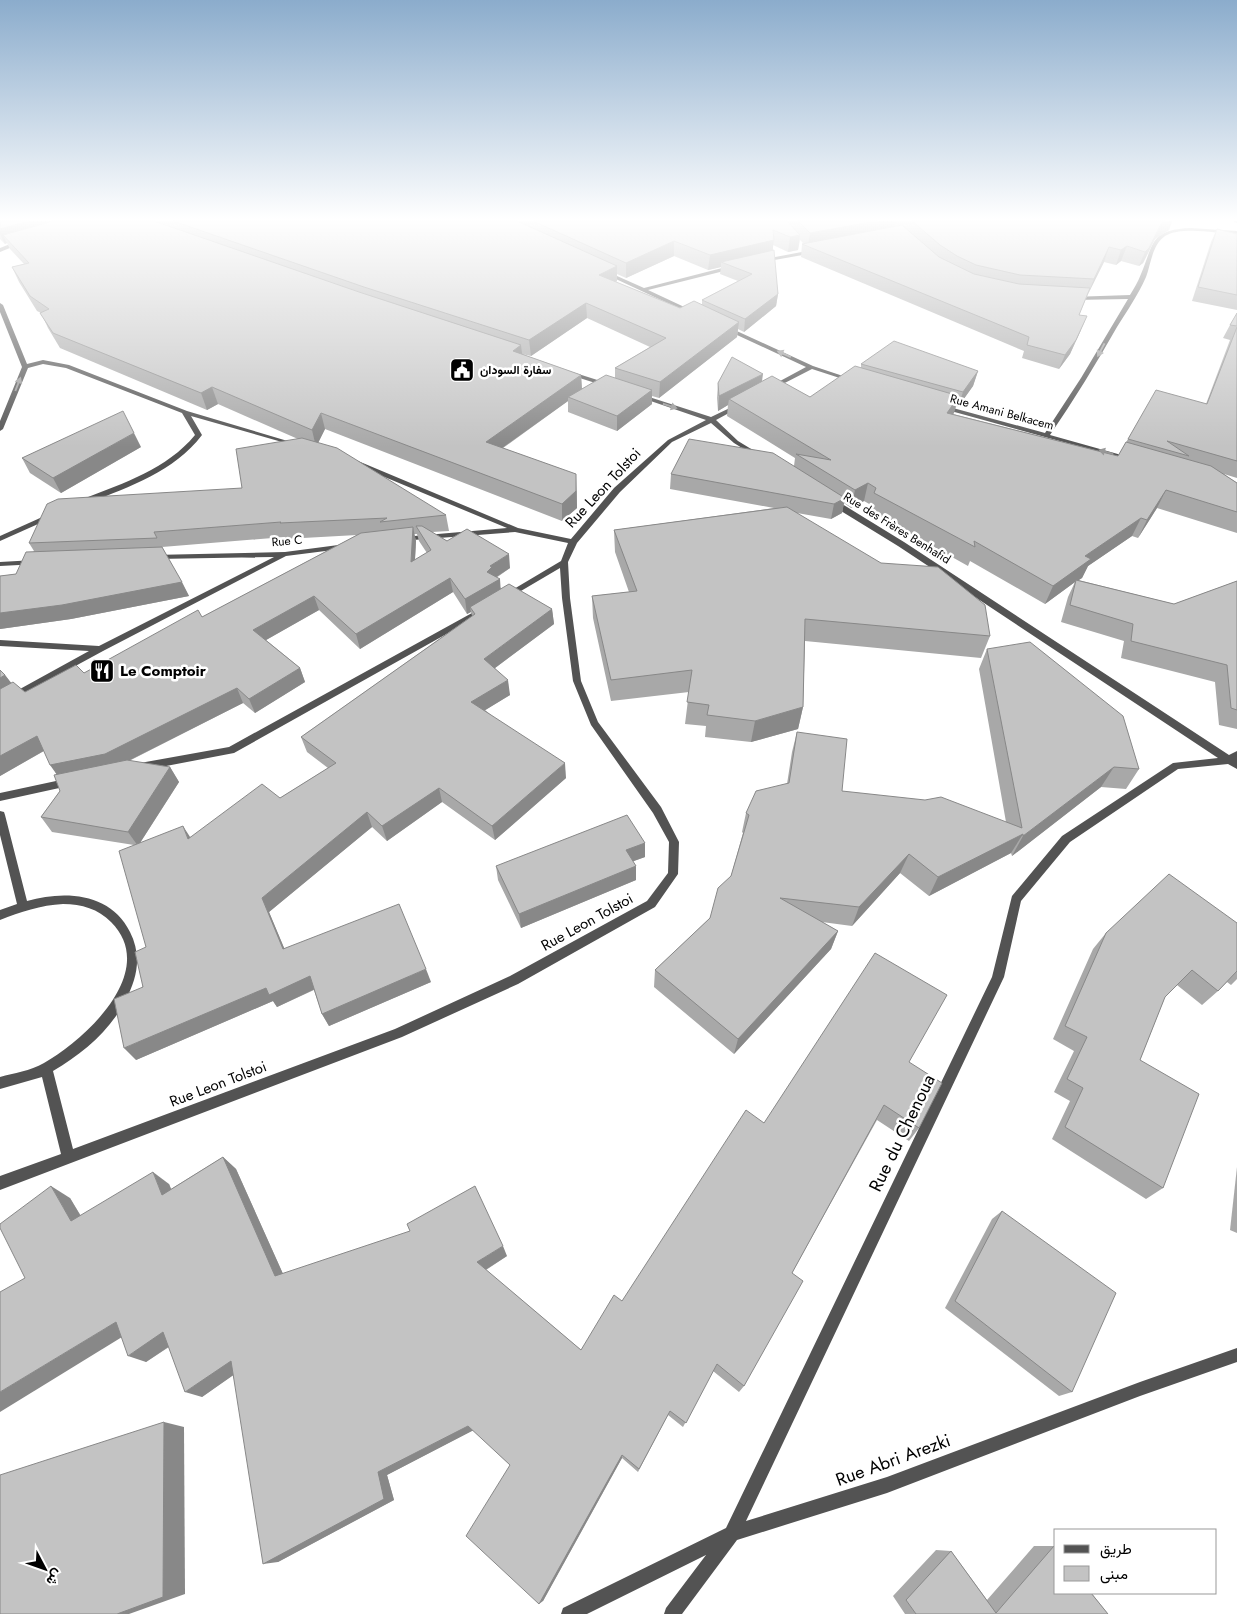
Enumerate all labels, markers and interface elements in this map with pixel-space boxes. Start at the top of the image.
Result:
one-way arrow [1097,344,1106,357]
one-way arrow [777,350,791,358]
public building icon: سفارة السودان [449,357,475,383]
place label: سفارة السودان [480,361,552,379]
one-way arrow [14,376,22,391]
street label: Rue Amani Belkacem [948,389,1056,435]
one-way arrow [662,403,677,410]
street label: Rue Leon Tolstoi [560,443,646,533]
one-way arrow [1099,448,1114,456]
street label: Rue des Frères Benhafid [840,488,954,568]
street label: Rue C [271,531,303,551]
restaurant icon: Le Comptoir [89,658,115,684]
place label: Le Comptoir [120,660,207,682]
street label: Rue Leon Tolstoi [537,888,637,956]
street label: Rue Leon Tolstoi [166,1055,270,1113]
street label: Rue du Chenoua [862,1070,942,1196]
street label: Rue Abri Arezki [832,1427,954,1493]
legend [1054,1529,1217,1594]
text: طريق [1100,1538,1132,1560]
north arrow [20,1544,70,1594]
text: مبنى [1100,1563,1128,1585]
text: ش [42,1565,68,1591]

